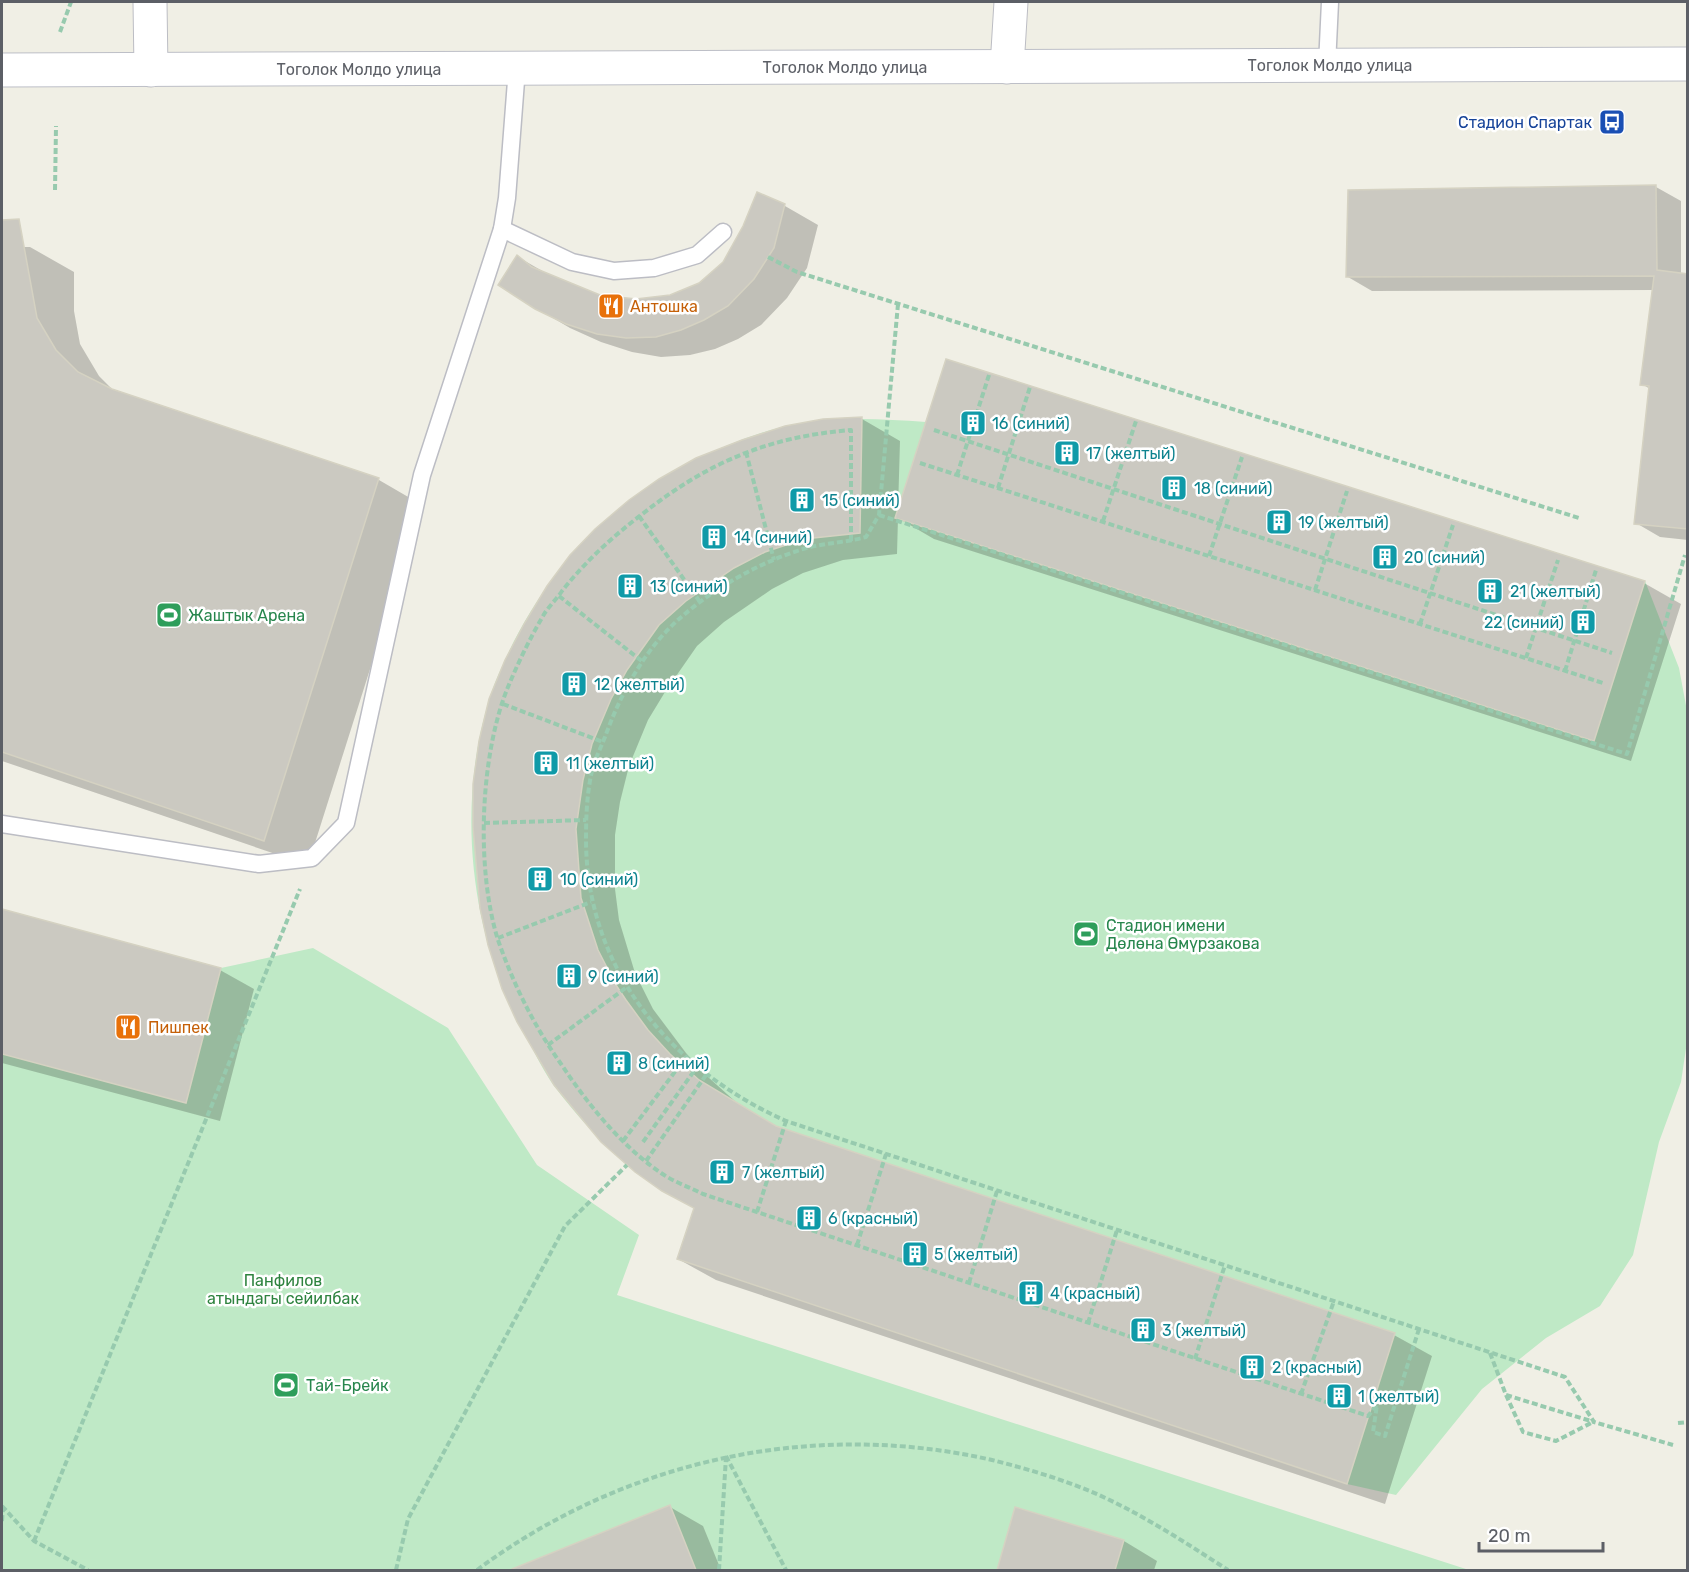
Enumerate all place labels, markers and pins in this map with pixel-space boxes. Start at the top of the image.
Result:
bus stop icon: Стадион Спартак [1597,107,1627,137]
place label: Стадион Спартак [1458,113,1592,132]
restaurant icon: Антошка [596,291,626,321]
place label: Антошка [630,297,698,316]
building icon: 16 (синий) [958,408,988,438]
place label: 16 (синий) [992,414,1070,433]
building icon: 17 (желтый) [1052,438,1082,468]
place label: 17 (желтый) [1086,444,1176,463]
building icon: 18 (синий) [1159,473,1189,503]
place label: 18 (синий) [1194,479,1272,498]
building icon: 15 (синий) [787,485,817,515]
place label: 15 (синий) [822,491,900,510]
building icon: 19 (желтый) [1264,507,1294,537]
place label: 19 (желтый) [1298,513,1389,532]
building icon: 14 (синий) [699,522,729,552]
place label: 14 (синий) [734,528,812,547]
building icon: 20 (синий) [1370,542,1400,572]
place label: 20 (синий) [1404,548,1485,567]
building icon: 13 (синий) [615,571,645,601]
building icon: 21 (желтый) [1475,576,1505,606]
place label: 13 (синий) [650,577,728,596]
place label: 21 (желтый) [1510,582,1601,601]
sports icon: Жаштык Арена [154,600,184,630]
place label: Жаштык Арена [188,606,305,625]
building icon: 22 (синий) [1568,607,1598,637]
place label: 22 (синий) [1484,613,1564,632]
building icon: 12 (желтый) [559,669,589,699]
place label: 12 (желтый) [594,675,685,694]
building icon: 11 (желтый) [531,748,561,778]
place label: 11 (желтый) [566,754,654,773]
building icon: 10 (синий) [525,864,555,894]
place label: 10 (синий) [560,870,638,889]
place label: Стадион имени Дөлөна Өмүрзакова [1106,916,1259,953]
sports icon: Стадион имени Дөлөна Өмүрзакова [1071,919,1101,949]
building icon: 9 (синий) [554,961,584,991]
place label: 9 (синий) [588,967,659,986]
restaurant icon: Пишпек [113,1012,143,1042]
place label: Пишпек [148,1018,209,1037]
building icon: 8 (синий) [604,1048,634,1078]
place label: 8 (синий) [638,1054,709,1073]
building icon: 7 (желтый) [707,1157,737,1187]
place label: 7 (желтый) [742,1163,825,1182]
building icon: 6 (красный) [794,1203,824,1233]
place label: 6 (красный) [828,1209,918,1228]
building icon: 5 (желтый) [900,1239,930,1269]
place label: 5 (желтый) [934,1245,1018,1264]
building icon: 4 (красный) [1016,1278,1046,1308]
place label: 4 (красный) [1050,1284,1140,1303]
building icon: 3 (желтый) [1128,1315,1158,1345]
place label: 3 (желтый) [1162,1321,1246,1340]
building icon: 2 (красный) [1237,1352,1267,1382]
place label: 2 (красный) [1272,1358,1362,1377]
sports icon: Тай-Брейк [271,1370,301,1400]
place label: Тай-Брейк [306,1376,389,1395]
building icon: 1 (желтый) [1324,1381,1354,1411]
place label: 1 (желтый) [1358,1387,1439,1406]

